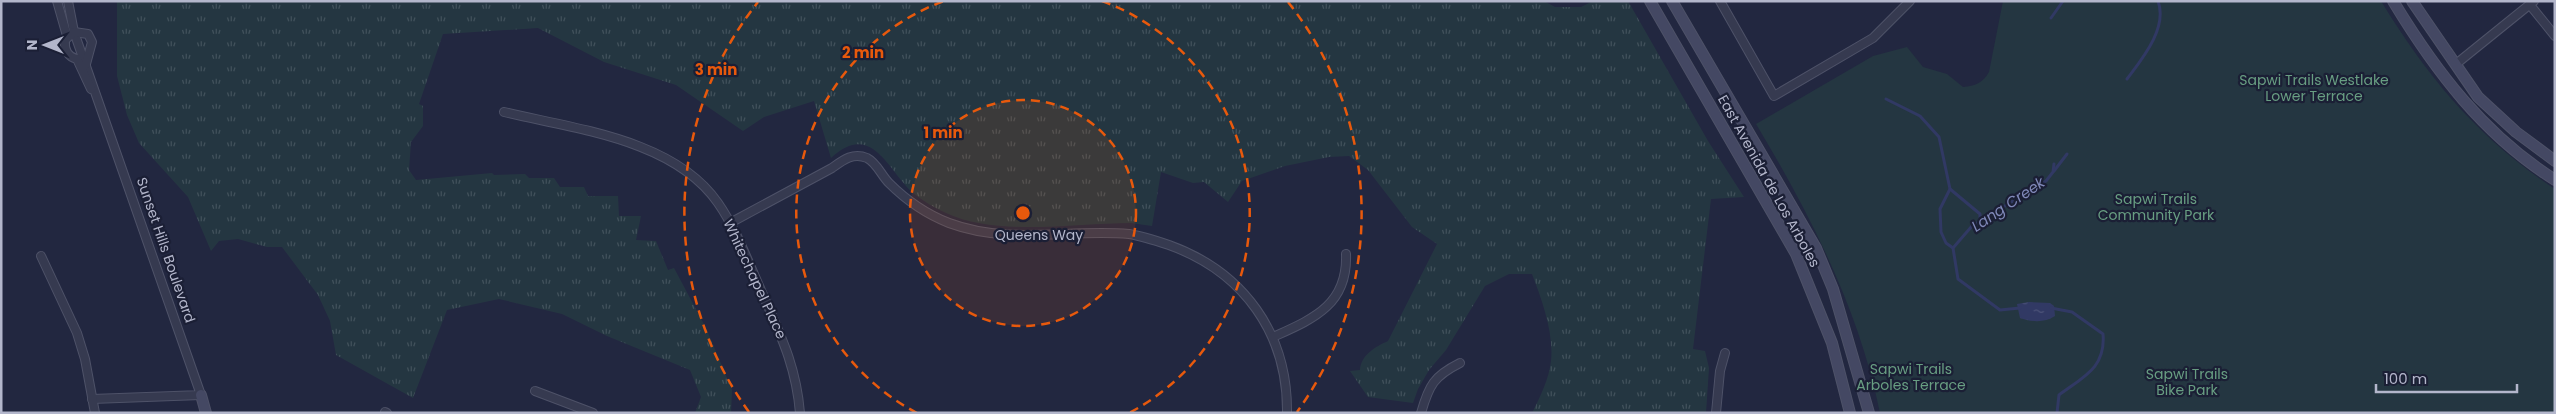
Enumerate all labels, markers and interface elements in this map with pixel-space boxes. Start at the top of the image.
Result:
north arrow [20,20,70,70]
text: N [22,40,42,50]
text: 2 min [842,42,884,63]
text: 3 min [695,59,737,80]
park label: Sapwi Trails Westlake Lower Terrace [2239,70,2389,106]
street label: East Avenida de Los Arboles [1713,91,1825,271]
text: 1 min [923,122,963,143]
water label: Lang Creek [1967,171,2050,236]
street label: Sunset Hills Boulevard [132,175,200,325]
park label: Sapwi Trails Community Park [2098,189,2215,225]
centre of rings [1014,204,1032,222]
street label: Whitechapel Place [718,216,792,343]
street label: Queens Way [995,225,1083,245]
park label: Sapwi Trails Arboles Terrace [1856,359,1966,395]
scale bar [2376,362,2517,394]
park label: Sapwi Trails Bike Park [2146,364,2228,400]
text: 100 m [2384,368,2427,389]

